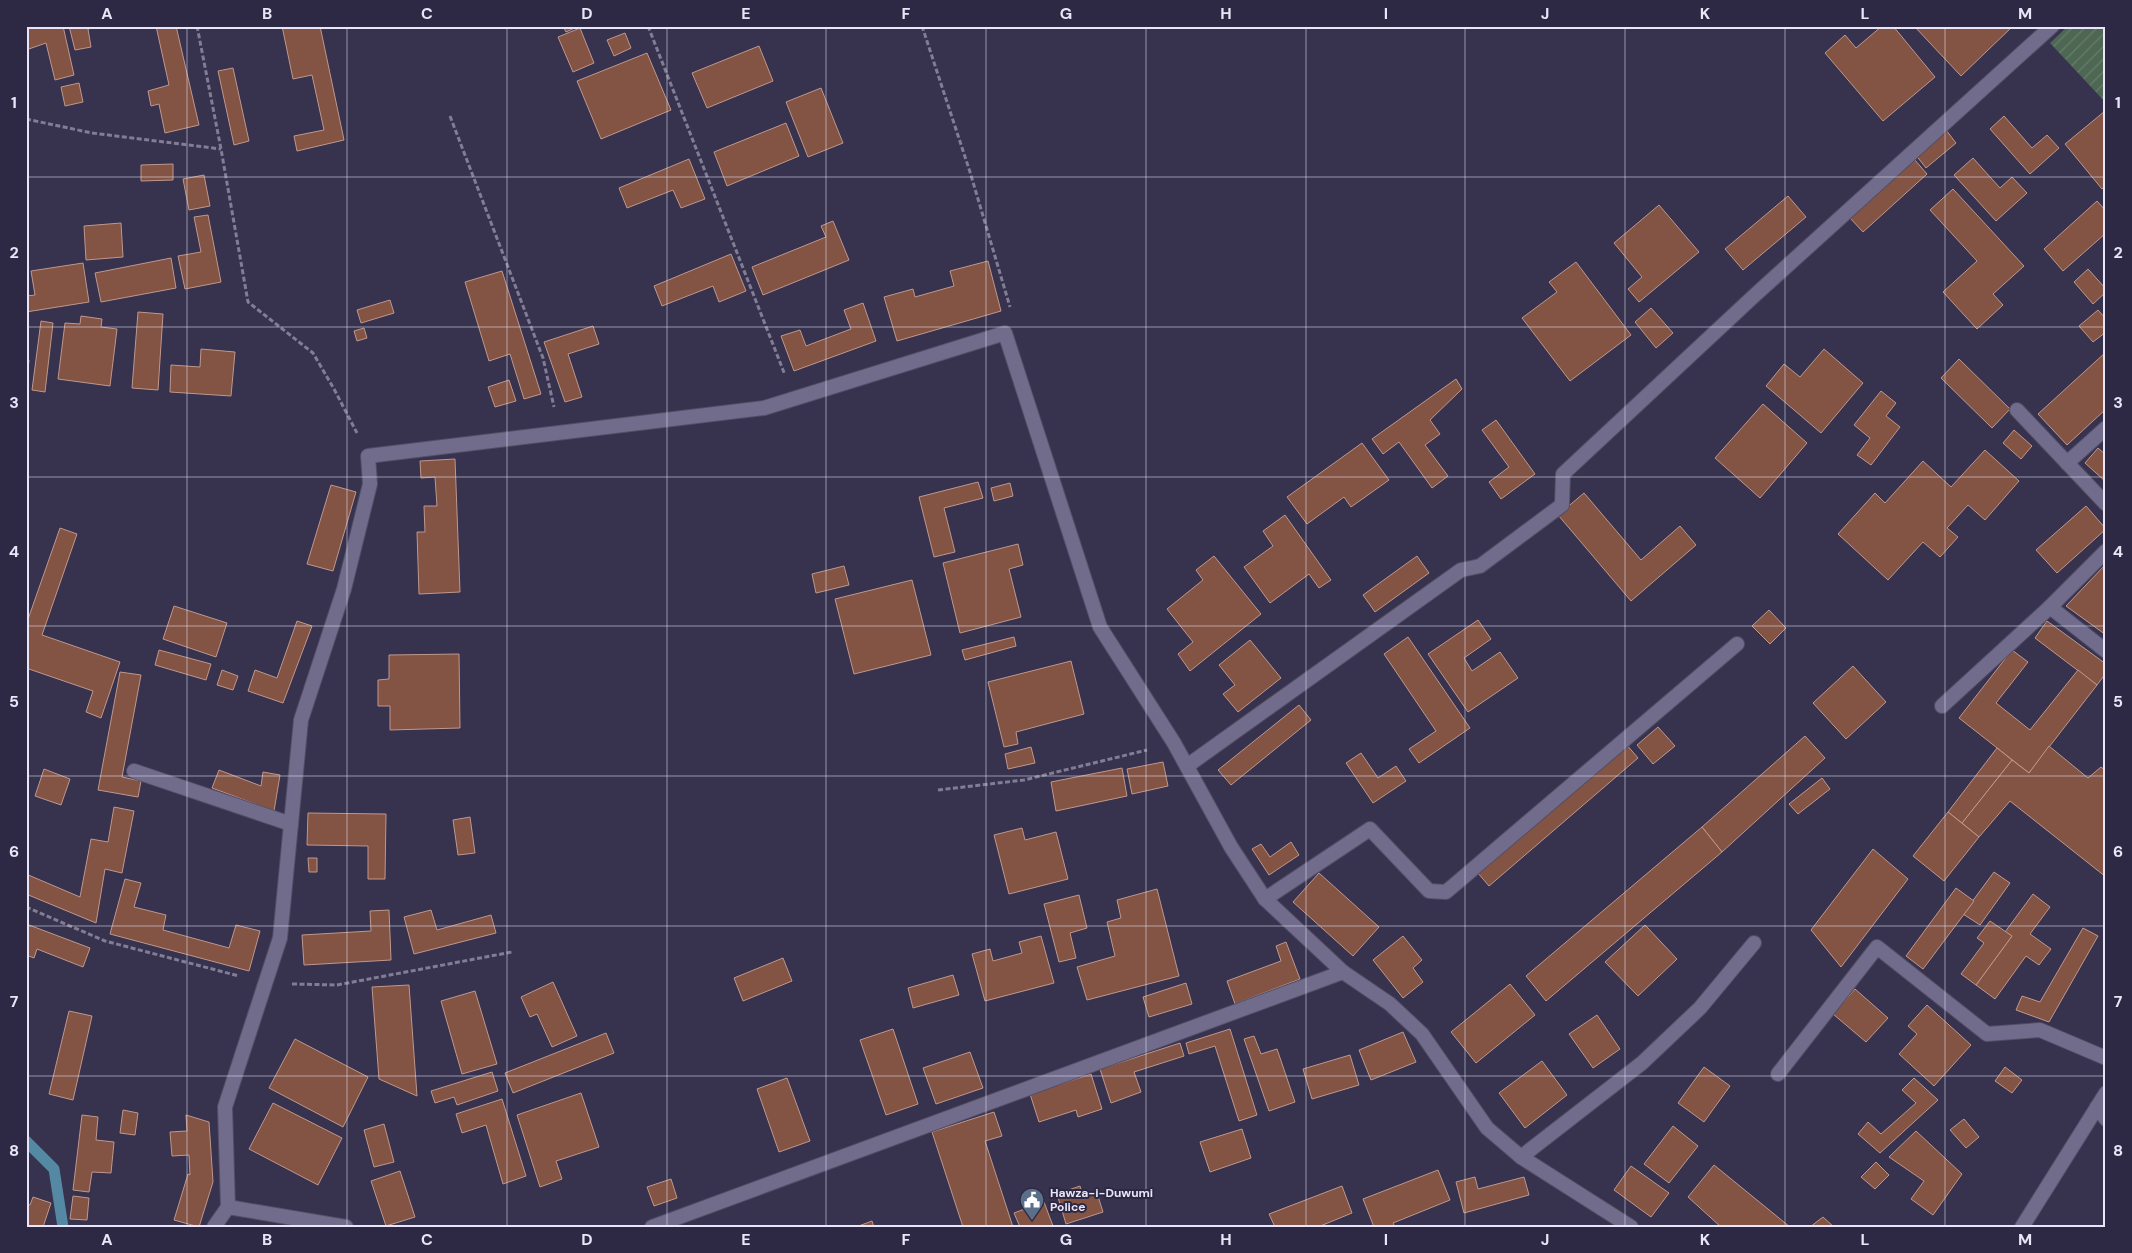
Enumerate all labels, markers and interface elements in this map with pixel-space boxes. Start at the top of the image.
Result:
text: A [101,3,113,24]
text: B [262,3,272,24]
text: C [421,3,433,24]
text: D [581,3,593,24]
text: E [741,3,751,24]
text: F [902,3,911,24]
text: G [1060,3,1072,24]
text: H [1220,3,1232,24]
text: I [1384,3,1388,24]
text: J [1541,3,1549,24]
text: K [1700,3,1711,24]
text: L [1861,3,1870,24]
text: M [2018,3,2032,24]
text: 1 [11,92,17,113]
text: 1 [2115,92,2121,113]
text: 2 [9,242,19,263]
text: 2 [2113,242,2123,263]
text: 3 [9,392,19,413]
text: 3 [2113,392,2123,413]
text: 4 [9,541,19,562]
text: 4 [2113,541,2123,562]
text: 5 [9,691,19,712]
text: 5 [2113,691,2123,712]
text: 6 [9,841,19,862]
text: 6 [2113,841,2123,862]
text: 7 [10,991,19,1012]
text: 7 [2114,991,2123,1012]
text: 8 [9,1140,19,1161]
text: 8 [2113,1140,2123,1161]
place label: Hawza-i-Duwumi Police [1050,1185,1153,1215]
public building icon: Hawza-i-Duwumi Police [1019,1187,1045,1221]
text: A [101,1229,113,1250]
text: B [262,1229,272,1250]
text: C [421,1229,433,1250]
text: D [581,1229,593,1250]
text: E [741,1229,751,1250]
text: F [902,1229,911,1250]
text: G [1060,1229,1072,1250]
text: H [1220,1229,1232,1250]
text: I [1384,1229,1388,1250]
text: J [1541,1229,1549,1250]
text: K [1700,1229,1711,1250]
text: L [1861,1229,1870,1250]
text: M [2018,1229,2032,1250]

